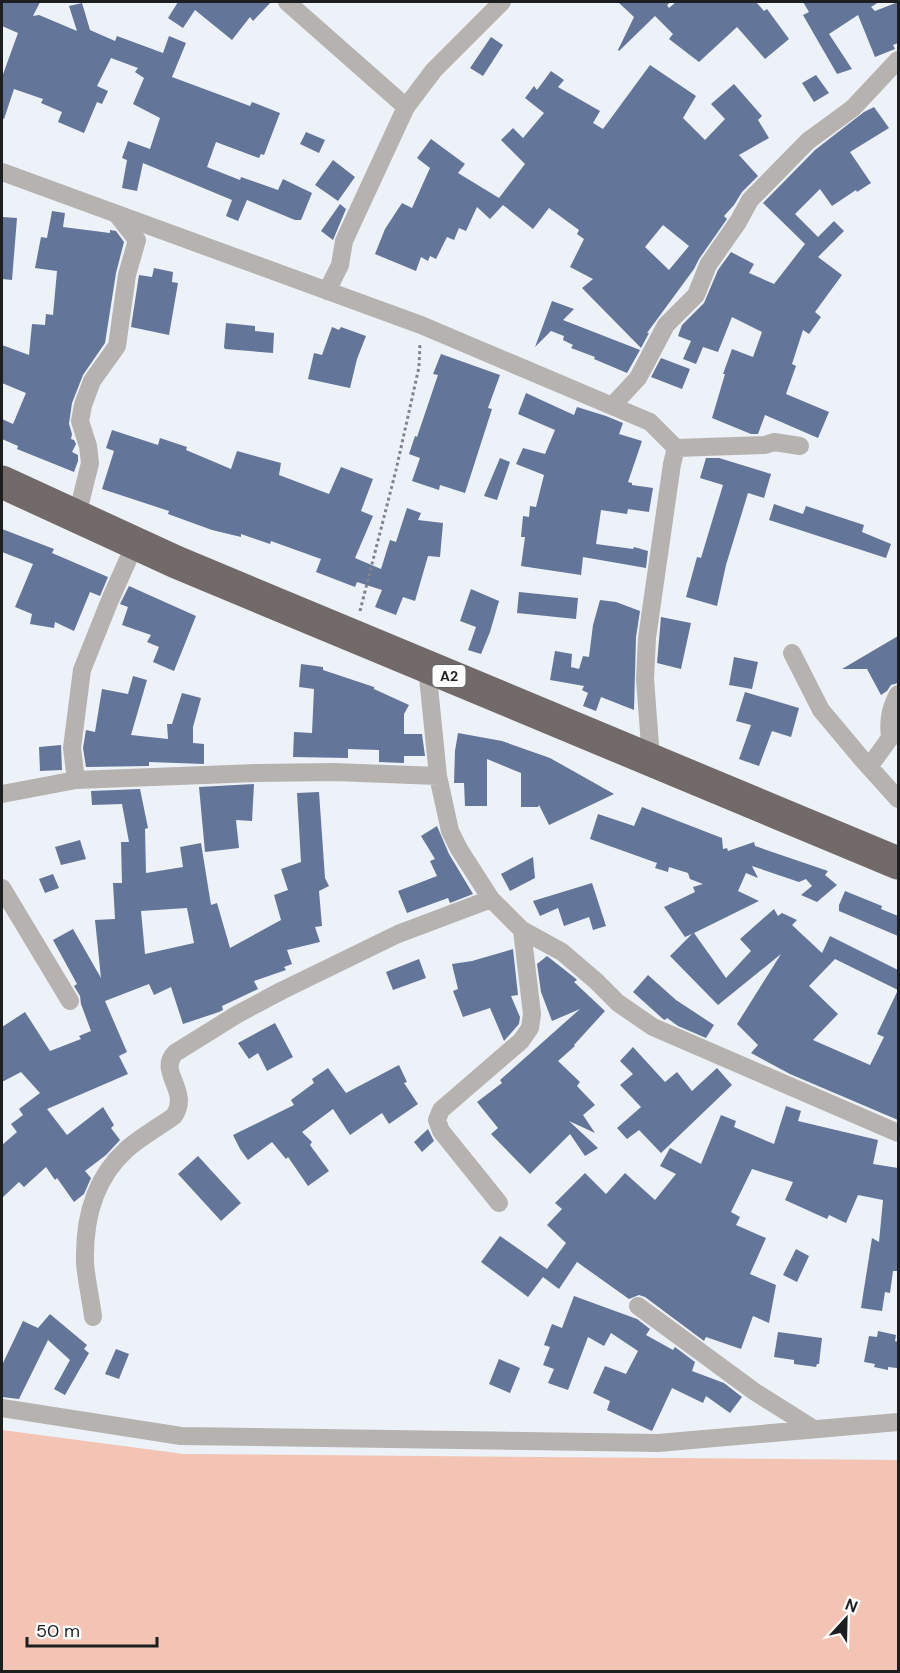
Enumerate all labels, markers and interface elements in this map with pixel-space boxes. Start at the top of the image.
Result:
road number: A2 [432,665,466,687]
north arrow [816,1589,876,1649]
text: N [842,1594,861,1617]
scale bar [27,1610,158,1648]
text: 50 m [36,1619,80,1643]

